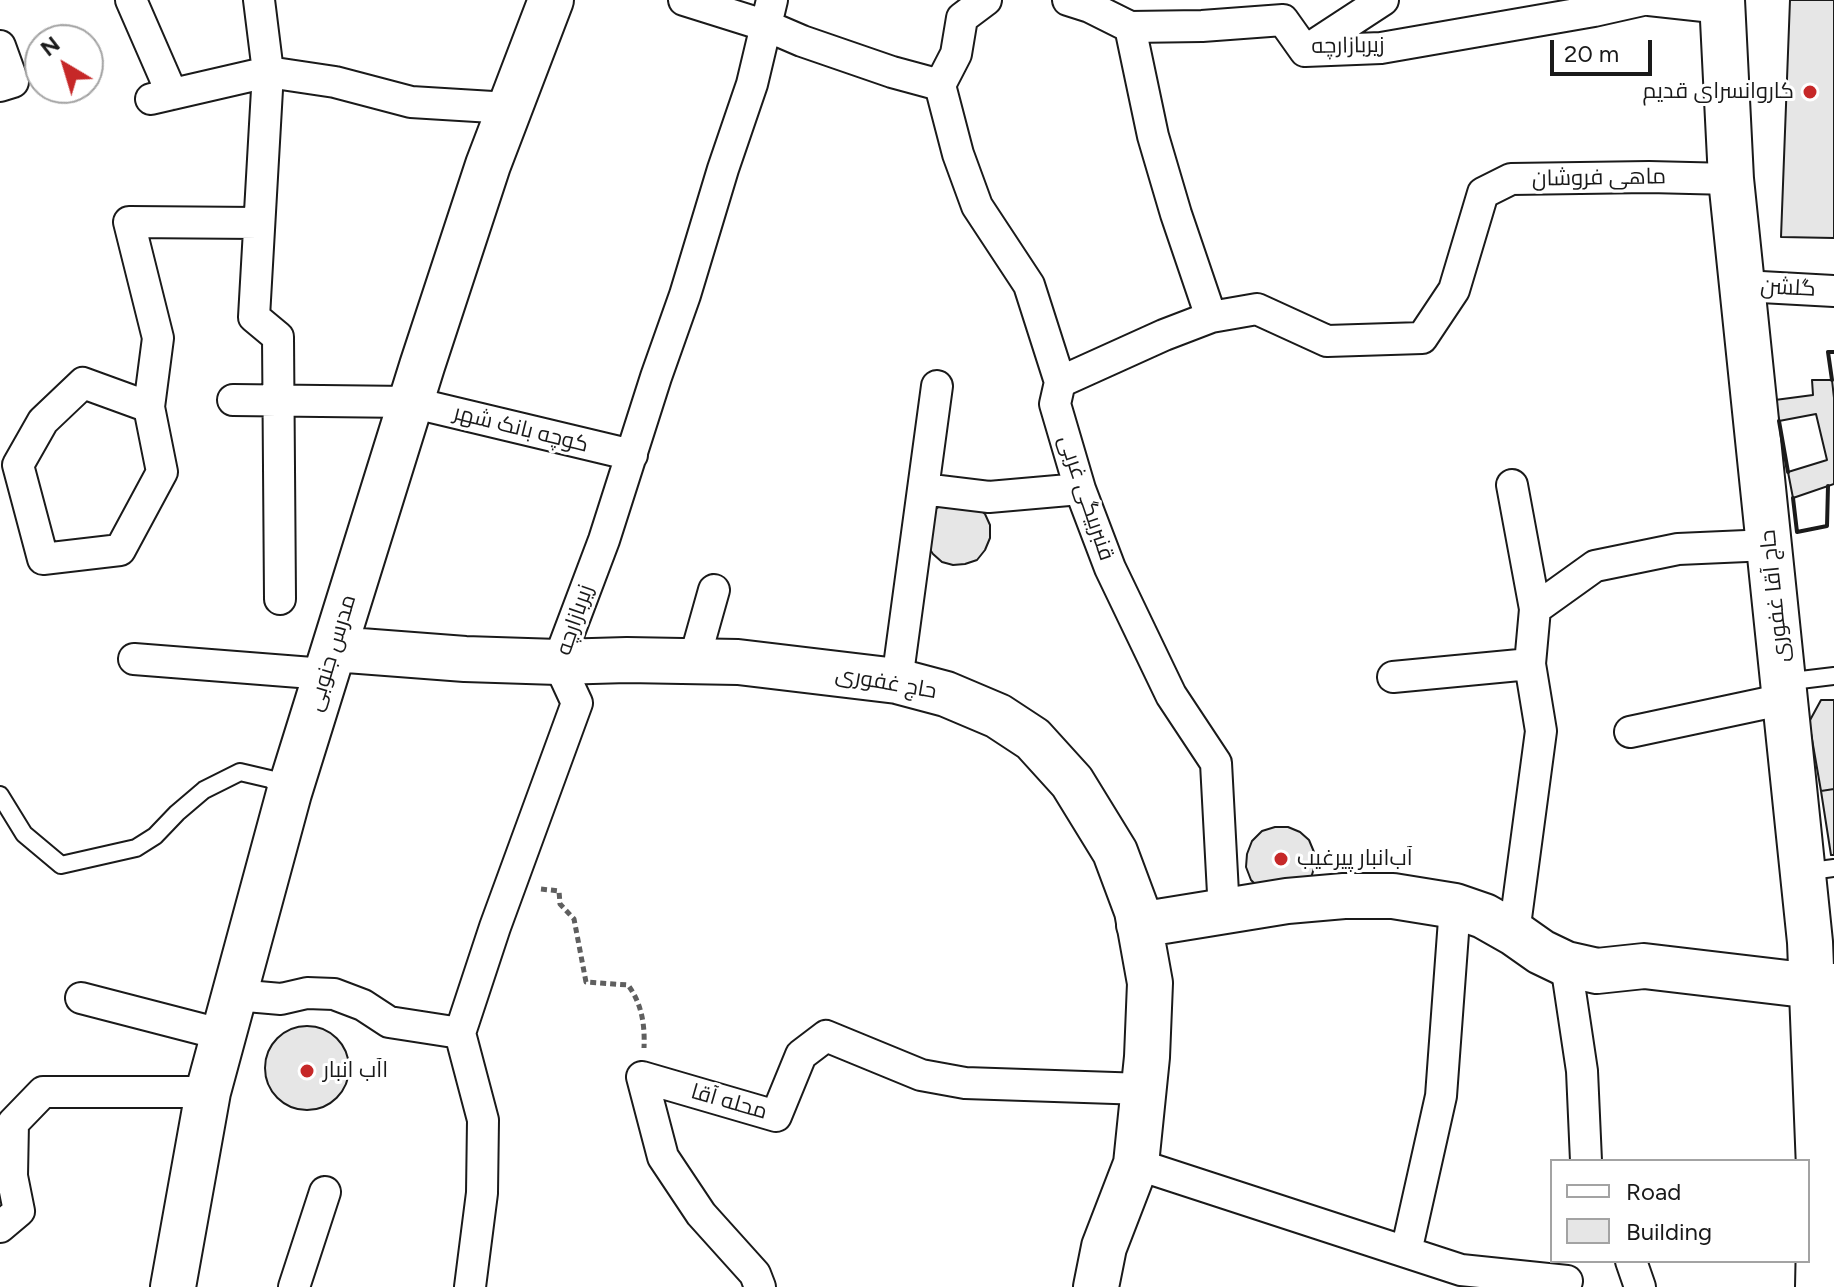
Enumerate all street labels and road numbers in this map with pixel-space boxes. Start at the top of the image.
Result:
street label: زیربازارچه [1311,32,1385,60]
street label: ماهی فروشان [1532,164,1666,192]
street label: گلشن [1760,273,1816,303]
street label: کوچه بانک شهر [451,400,591,458]
street label: قنبربیگی غربی [1052,432,1120,564]
street label: حاج آقا غفوری [1755,528,1795,664]
street label: زیربازارچه [551,581,599,659]
street label: مدرس جنوبی [302,592,362,714]
street label: حاج غفوری [833,661,939,705]
street label: محله آقا [688,1079,770,1125]

